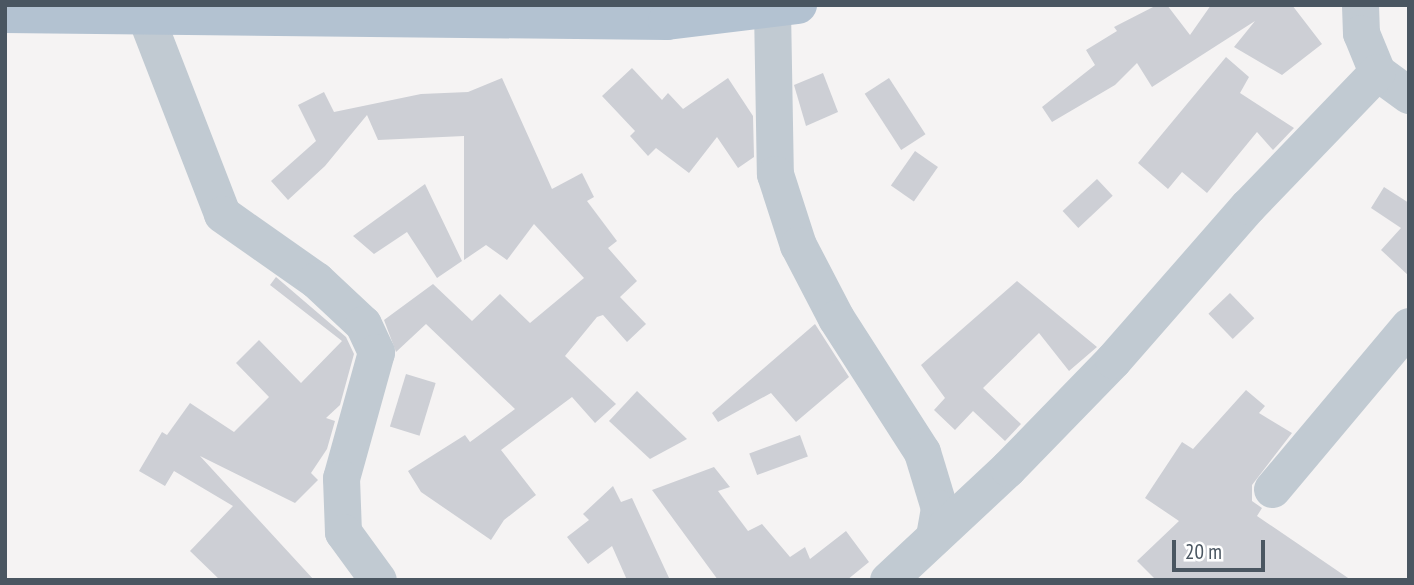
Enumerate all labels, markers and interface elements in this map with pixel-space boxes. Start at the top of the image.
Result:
scale bar [1176,526,1269,570]
text: 20 m [1185,538,1222,565]

